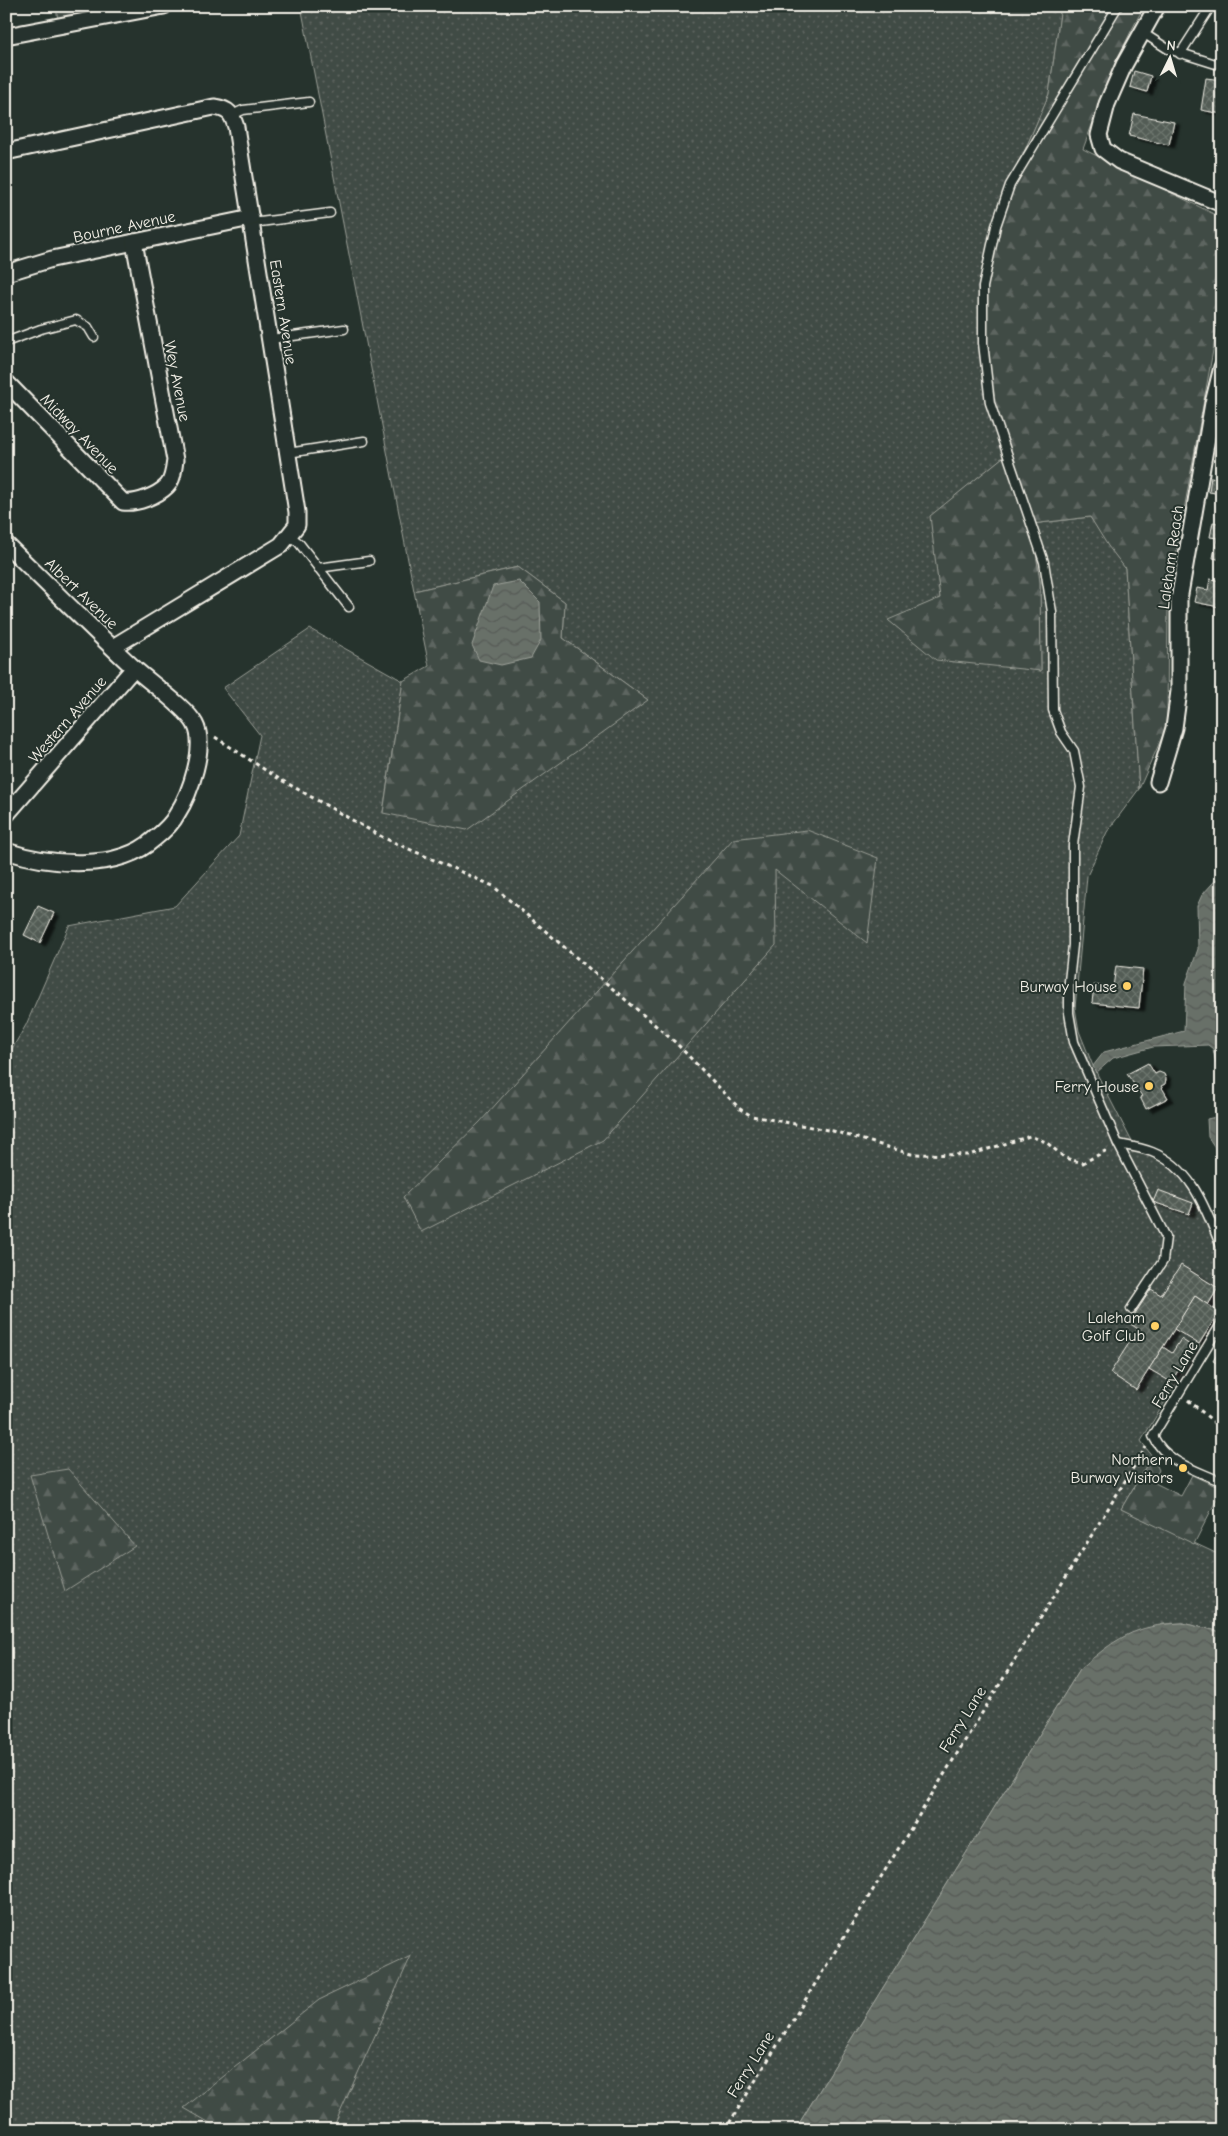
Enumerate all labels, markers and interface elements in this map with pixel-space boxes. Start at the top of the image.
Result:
north arrow [1146,32,1196,82]
text: N [1166,37,1176,54]
street label: Bourne Avenue [72,207,177,247]
street label: Eastern Avenue [266,258,300,366]
street label: Wey Avenue [160,339,194,423]
street label: Midway Avenue [37,390,122,477]
street label: Laleham Reach [1155,504,1187,610]
street label: Albert Avenue [41,554,122,633]
street label: Western Avenue [25,673,110,767]
place label: Burway House [1020,978,1117,996]
marker: Burway House [1121,980,1133,992]
place label: Ferry House [1055,1078,1139,1096]
marker: Ferry House [1143,1080,1155,1092]
place label: Laleham Golf Club [1082,1309,1145,1345]
marker: Laleham Golf Club [1149,1320,1161,1332]
street label: Ferry Lane [1148,1338,1202,1411]
place label: Northern Burway Visitors [1070,1451,1173,1487]
marker: Northern Burway Visitors [1177,1462,1189,1474]
street label: Ferry Lane [936,1683,990,1756]
street label: Ferry Lane [724,2028,778,2101]

